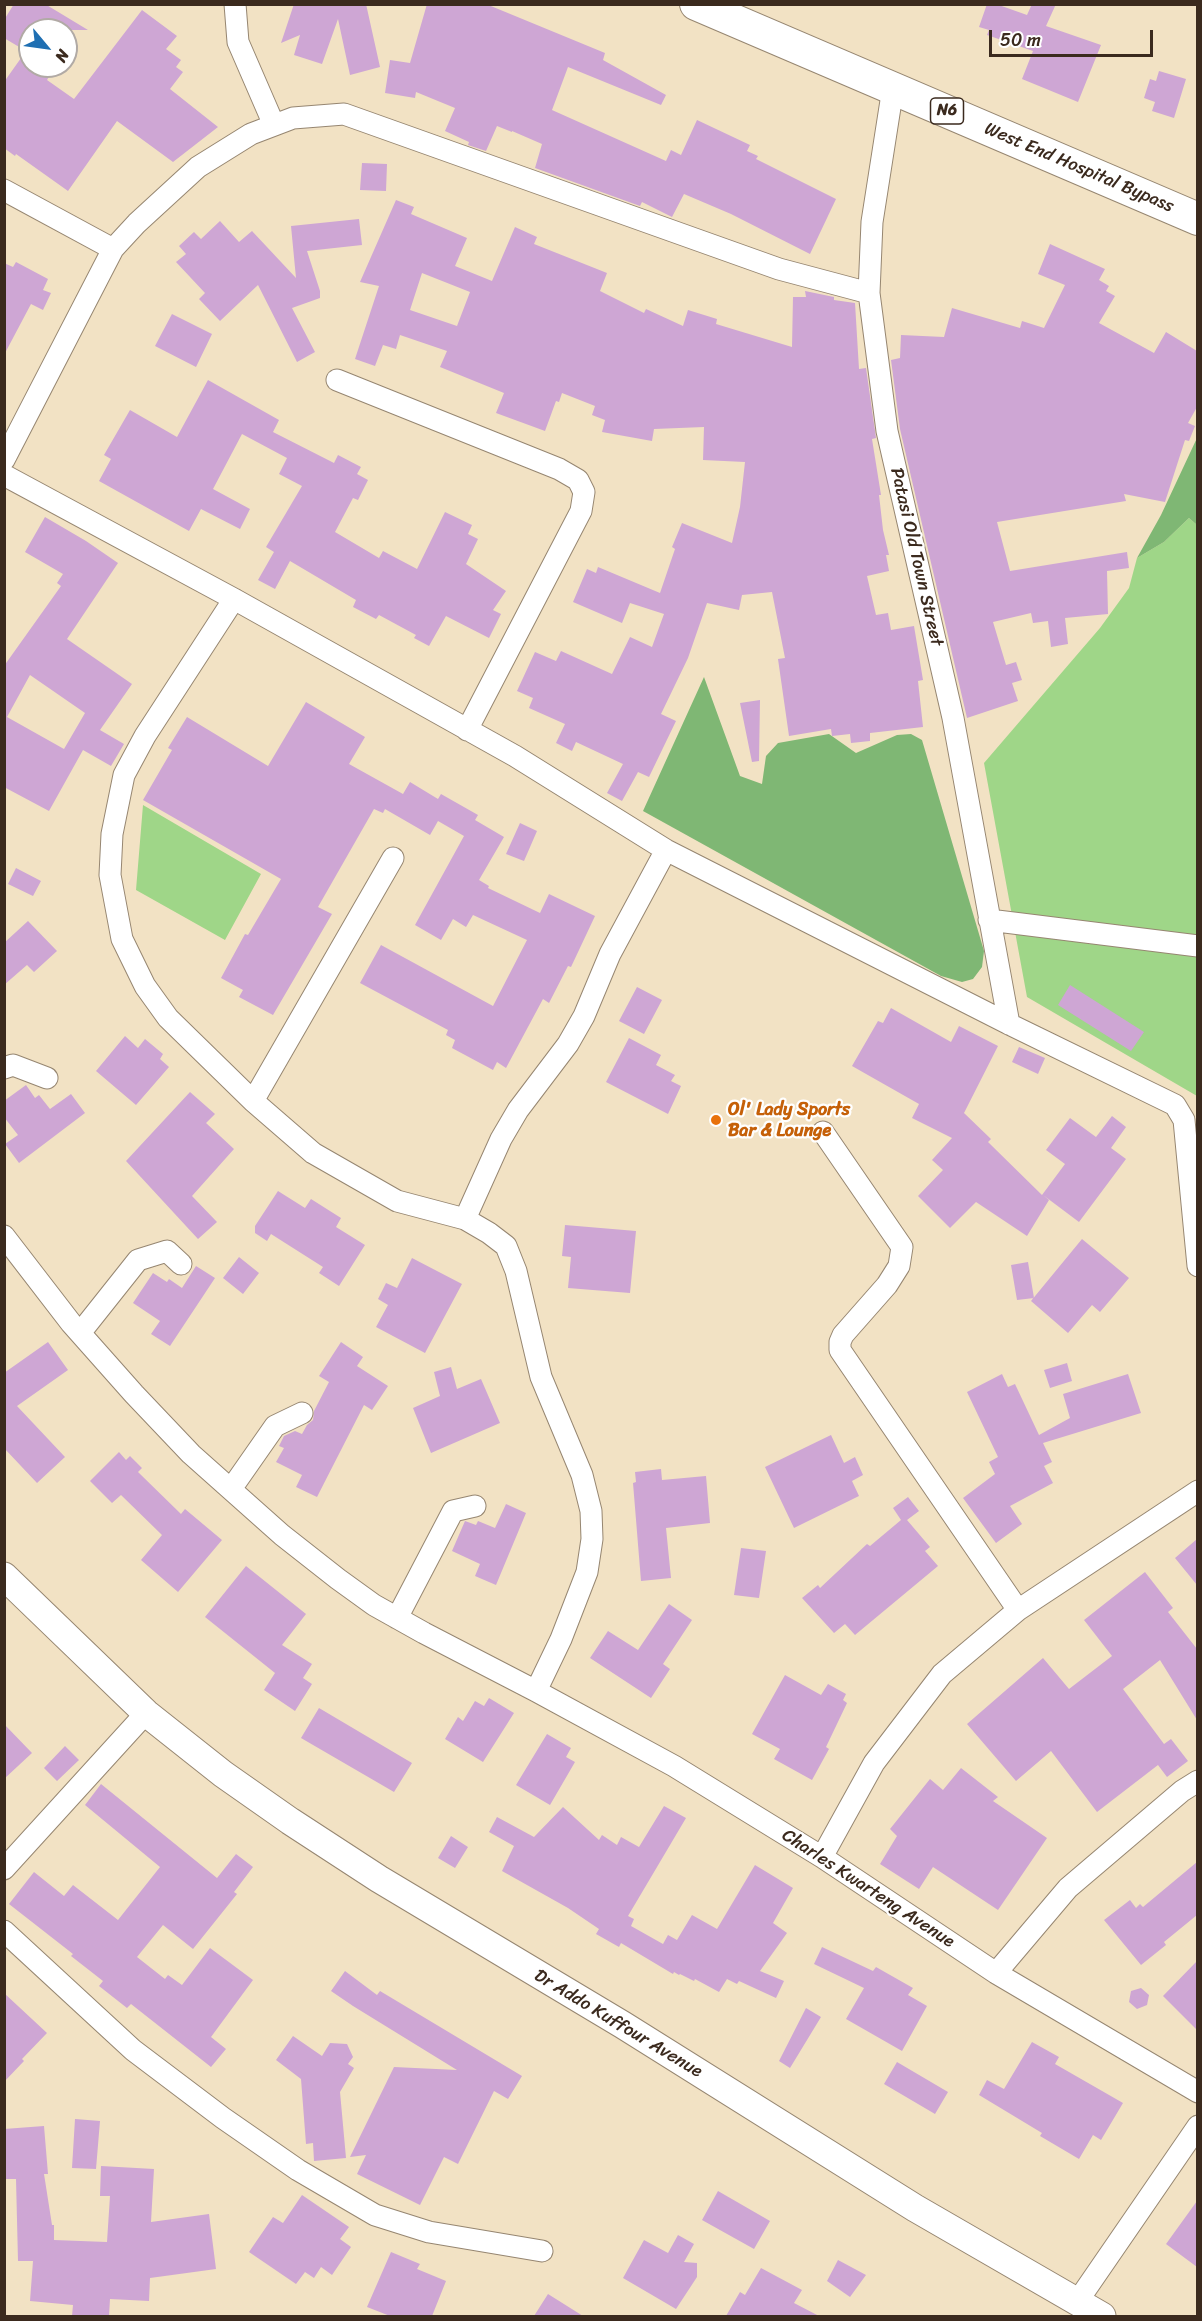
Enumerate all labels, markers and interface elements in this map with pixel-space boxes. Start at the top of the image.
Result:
north arrow [18,18,78,78]
scale bar [992,18,1156,56]
text: 50 m [1000,24,1041,56]
text: N [47,44,78,68]
road number: N6 [930,98,964,124]
street label: West End Hospital Bypass [981,118,1177,218]
street label: Patasi Old Town Street [885,466,947,648]
place label: Ol' Lady Sports Bar & Lounge [728,1099,850,1142]
marker: Ol' Lady Sports Bar & Lounge [709,1113,723,1127]
street label: Charles Kwarteng Avenue [778,1825,958,1953]
street label: Dr Addo Kuffour Avenue [530,1965,706,2083]

